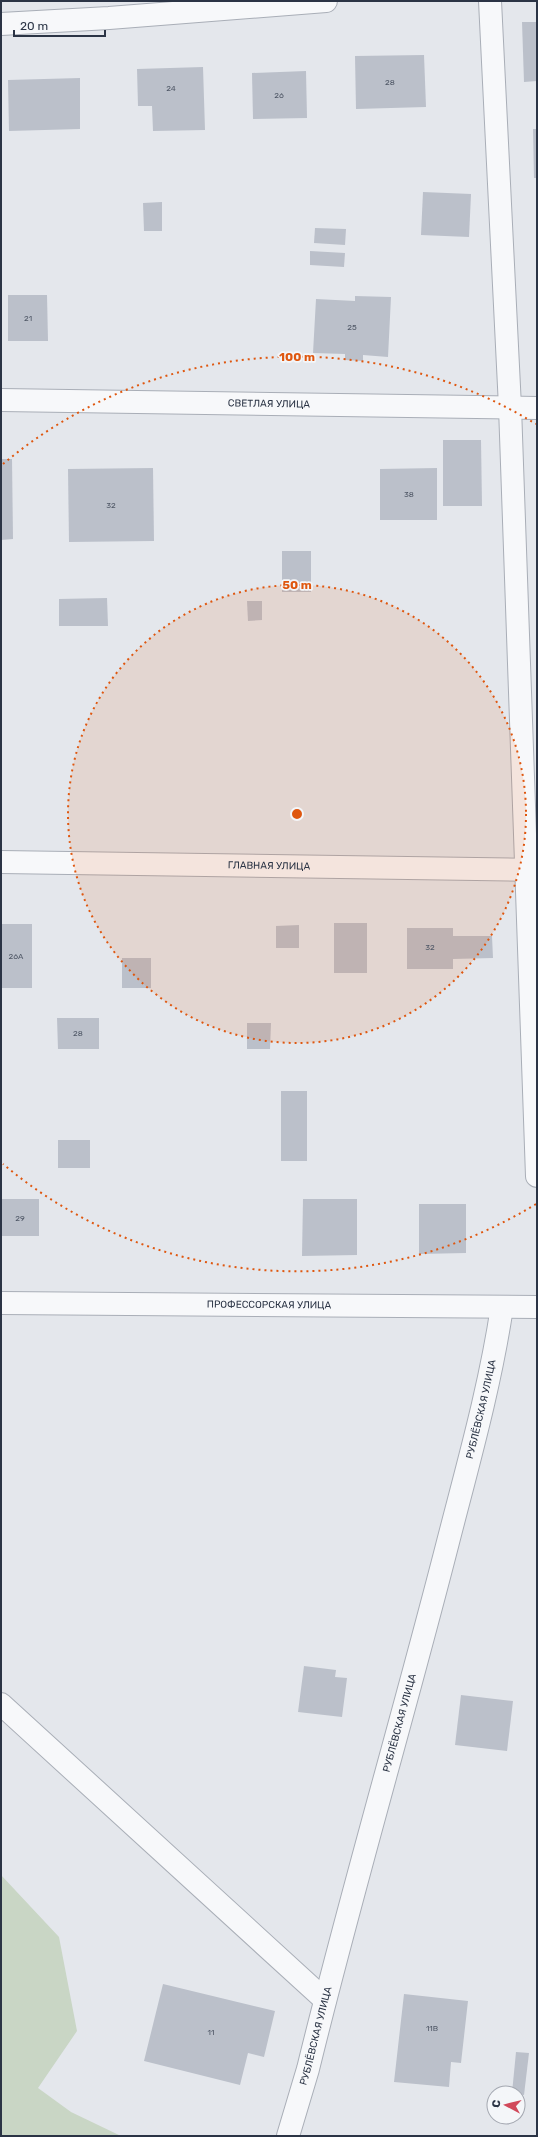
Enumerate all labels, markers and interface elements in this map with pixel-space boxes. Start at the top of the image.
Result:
scale bar [14,12,105,38]
text: 20 m [20,19,48,33]
house number: 28 [385,78,395,87]
house number: 24 [166,84,176,93]
house number: 26 [274,91,284,100]
house number: 21 [24,314,32,323]
house number: 25 [347,323,357,332]
text: 100 m [279,350,315,364]
street label: СВЕТЛАЯ УЛИЦА [228,397,310,411]
house number: 38 [404,490,414,499]
house number: 32 [106,501,116,510]
text: 50 m [282,578,312,592]
centre of rings [290,807,304,821]
street label: ГЛАВНАЯ УЛИЦА [228,859,311,873]
house number: 32 [425,943,435,952]
house number: 26А [9,952,24,961]
house number: 28 [73,1029,83,1038]
house number: 29 [15,1214,25,1223]
street label: ПРОФЕССОРСКАЯ УЛИЦА [207,1299,332,1311]
street label: РУБЛЁВСКАЯ УЛИЦА [464,1358,499,1460]
street label: РУБЛЁВСКАЯ УЛИЦА [381,1672,419,1773]
street label: РУБЛЁВСКАЯ УЛИЦА [297,1985,335,2087]
house number: 11В [426,2024,438,2033]
house number: 11 [208,2028,214,2037]
north arrow [486,2085,526,2125]
text: С [490,2099,504,2108]

